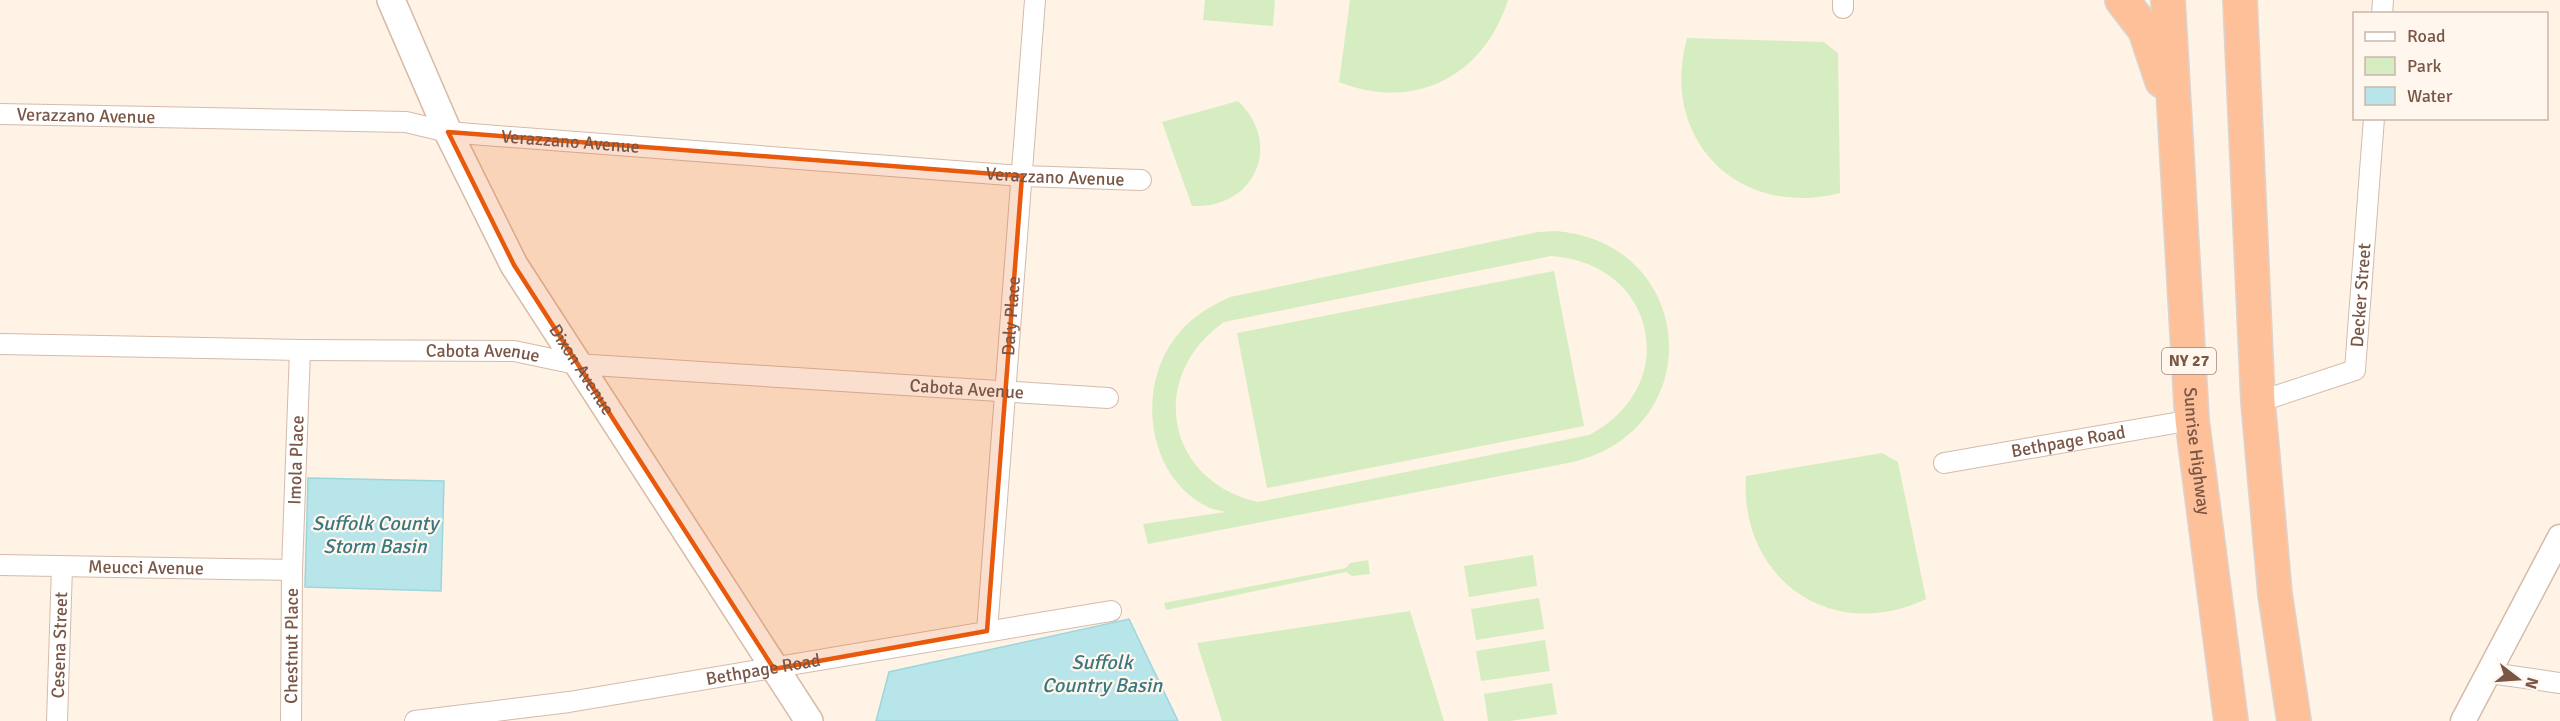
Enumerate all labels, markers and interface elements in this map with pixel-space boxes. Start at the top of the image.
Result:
legend [2353,12,2548,120]
text: Road [2407,25,2446,47]
text: Park [2407,55,2442,77]
text: Water [2407,85,2453,107]
street label: Verazzano Avenue [16,103,156,128]
street label: Verazzano Avenue [500,125,640,158]
street label: Verazzano Avenue [985,162,1125,190]
street label: Decker Street [2346,242,2376,348]
street label: Daly Place [997,275,1025,357]
street label: Dixon Avenue [544,320,619,419]
street label: Cabota Avenue [426,340,542,367]
road number: NY 27 [2162,348,2216,374]
street label: Cabota Avenue [909,374,1025,404]
street label: Sunrise Highway [2179,386,2215,517]
street label: Imola Place [283,415,309,505]
street label: Bethpage Road [2009,421,2127,462]
water label: Suffolk County Storm Basin [312,511,441,559]
street label: Meucci Avenue [88,556,204,579]
street label: Chestnut Place [280,588,303,704]
street label: Cesena Street [47,591,72,699]
street label: Bethpage Road [704,649,822,690]
north arrow [2488,649,2548,709]
water label: Suffolk Country Basin [1042,650,1163,698]
text: N [2520,675,2543,691]

